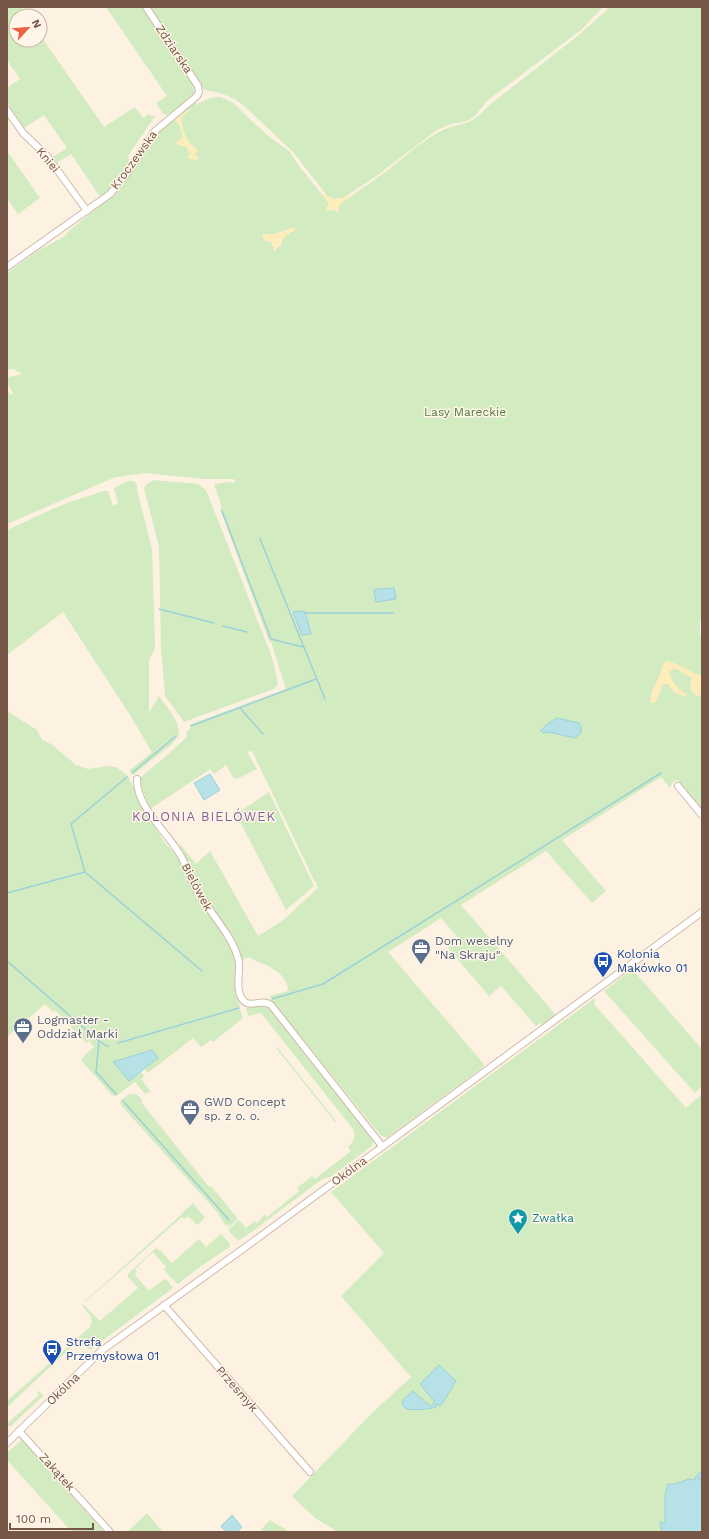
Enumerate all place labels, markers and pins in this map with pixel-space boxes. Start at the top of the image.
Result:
place label: Dom weselny "Na Skraju" [435,934,514,962]
office icon: Dom weselny "Na Skraju" [410,937,432,965]
place label: Kolonia Makówko 01 [617,947,688,975]
bus stop icon: Kolonia Makówko 01 [592,950,614,978]
place label: Logmaster - Oddział Marki [37,1013,118,1041]
office icon: Logmaster - Oddział Marki [12,1016,34,1044]
place label: GWD Concept sp. z o. o. [204,1095,286,1123]
office icon: GWD Concept sp. z o. o. [179,1098,201,1126]
place icon: Zwałka [507,1207,529,1235]
place label: Zwałka [532,1211,574,1225]
place label: Strefa Przemysłowa 01 [66,1335,159,1363]
bus stop icon: Strefa Przemysłowa 01 [41,1338,63,1366]

